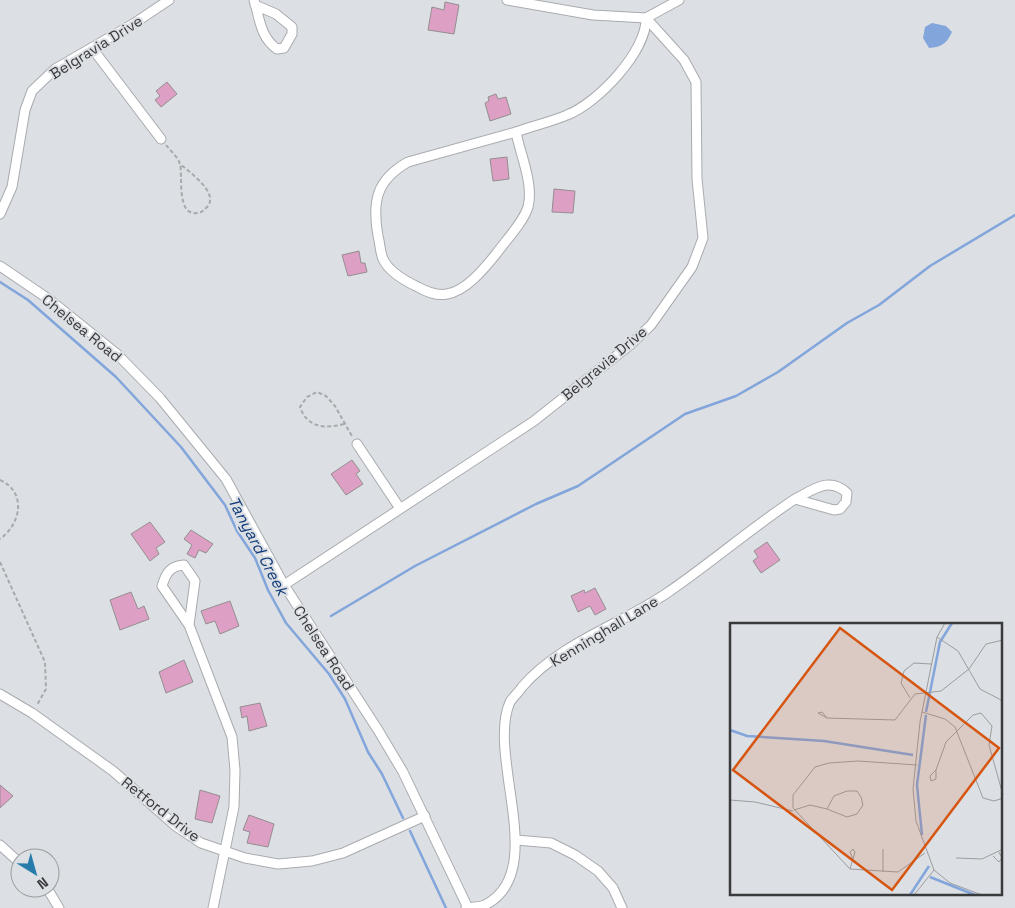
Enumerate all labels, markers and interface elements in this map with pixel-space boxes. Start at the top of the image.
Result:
street label: Belgravia Drive [46,11,146,83]
street label: Chelsea Road [38,290,126,366]
street label: Belgravia Drive [557,322,651,404]
water label: Tanyard Creek [223,493,294,601]
street label: Kenninghall Lane [547,591,662,671]
street label: Chelsea Road [289,602,359,694]
inset map [730,623,1002,896]
street label: Retford Drive [118,772,204,846]
north arrow [10,848,60,898]
text: N [34,873,52,893]

